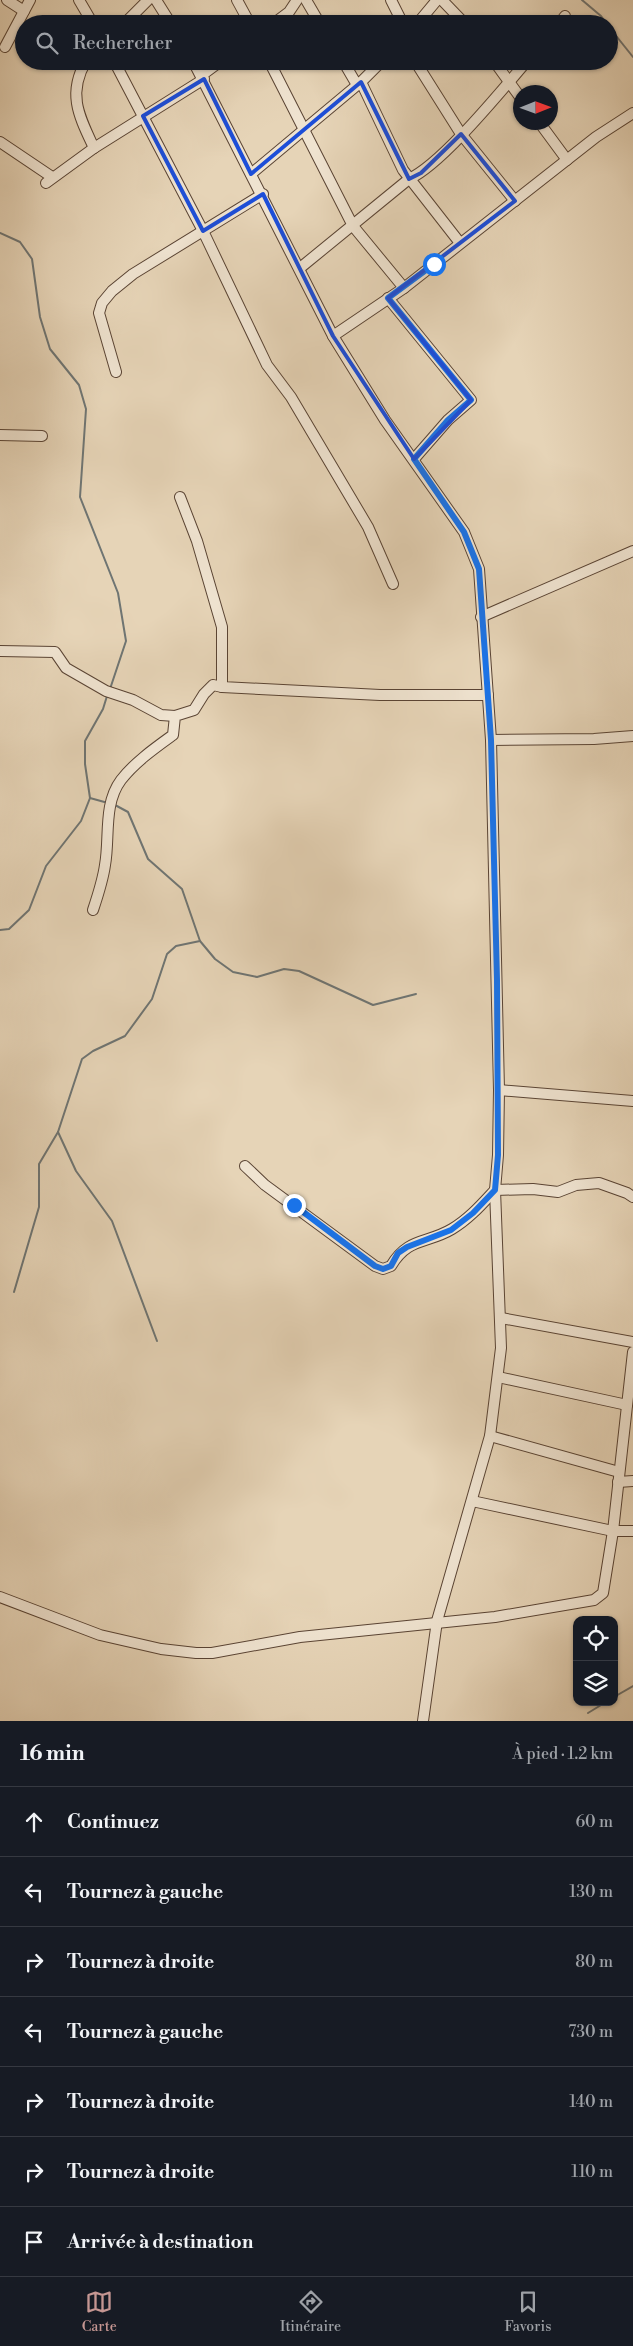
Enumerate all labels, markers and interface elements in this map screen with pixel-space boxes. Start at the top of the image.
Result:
search box [15,15,618,70]
icon: search [33,29,61,57]
text: Rechercher [73,31,172,55]
north arrow [513,85,558,130]
route start [423,253,446,276]
route end [283,1194,306,1217]
map controls [573,1616,618,1706]
button: locate [573,1616,618,1661]
button: layers [573,1661,618,1706]
text: 16 min [20,1741,85,1767]
text: À pied · 1.2 km [512,1744,613,1764]
icon: ahead [20,1808,48,1836]
text: Continuez [67,1810,159,1834]
text: 60 m [575,1812,613,1832]
icon: left [20,1878,48,1906]
text: Tournez à gauche [67,1880,223,1904]
text: 130 m [569,1882,613,1902]
icon: right [20,1948,48,1976]
text: Tournez à droite [67,1950,214,1974]
text: 80 m [575,1952,613,1972]
icon: left [20,2018,48,2046]
text: Tournez à gauche [67,2020,223,2044]
text: 730 m [568,2022,613,2042]
icon: right [20,2088,48,2116]
text: Tournez à droite [67,2090,214,2114]
text: 140 m [569,2092,613,2112]
icon: right [20,2158,48,2186]
text: Tournez à droite [67,2160,214,2184]
text: 110 m [571,2162,613,2182]
icon: arrive [20,2228,48,2256]
text: Arrivée à destination [67,2230,253,2254]
tab: Carte [82,2288,117,2336]
tab: Itinéraire [280,2288,341,2336]
tab: Favoris [504,2288,551,2336]

